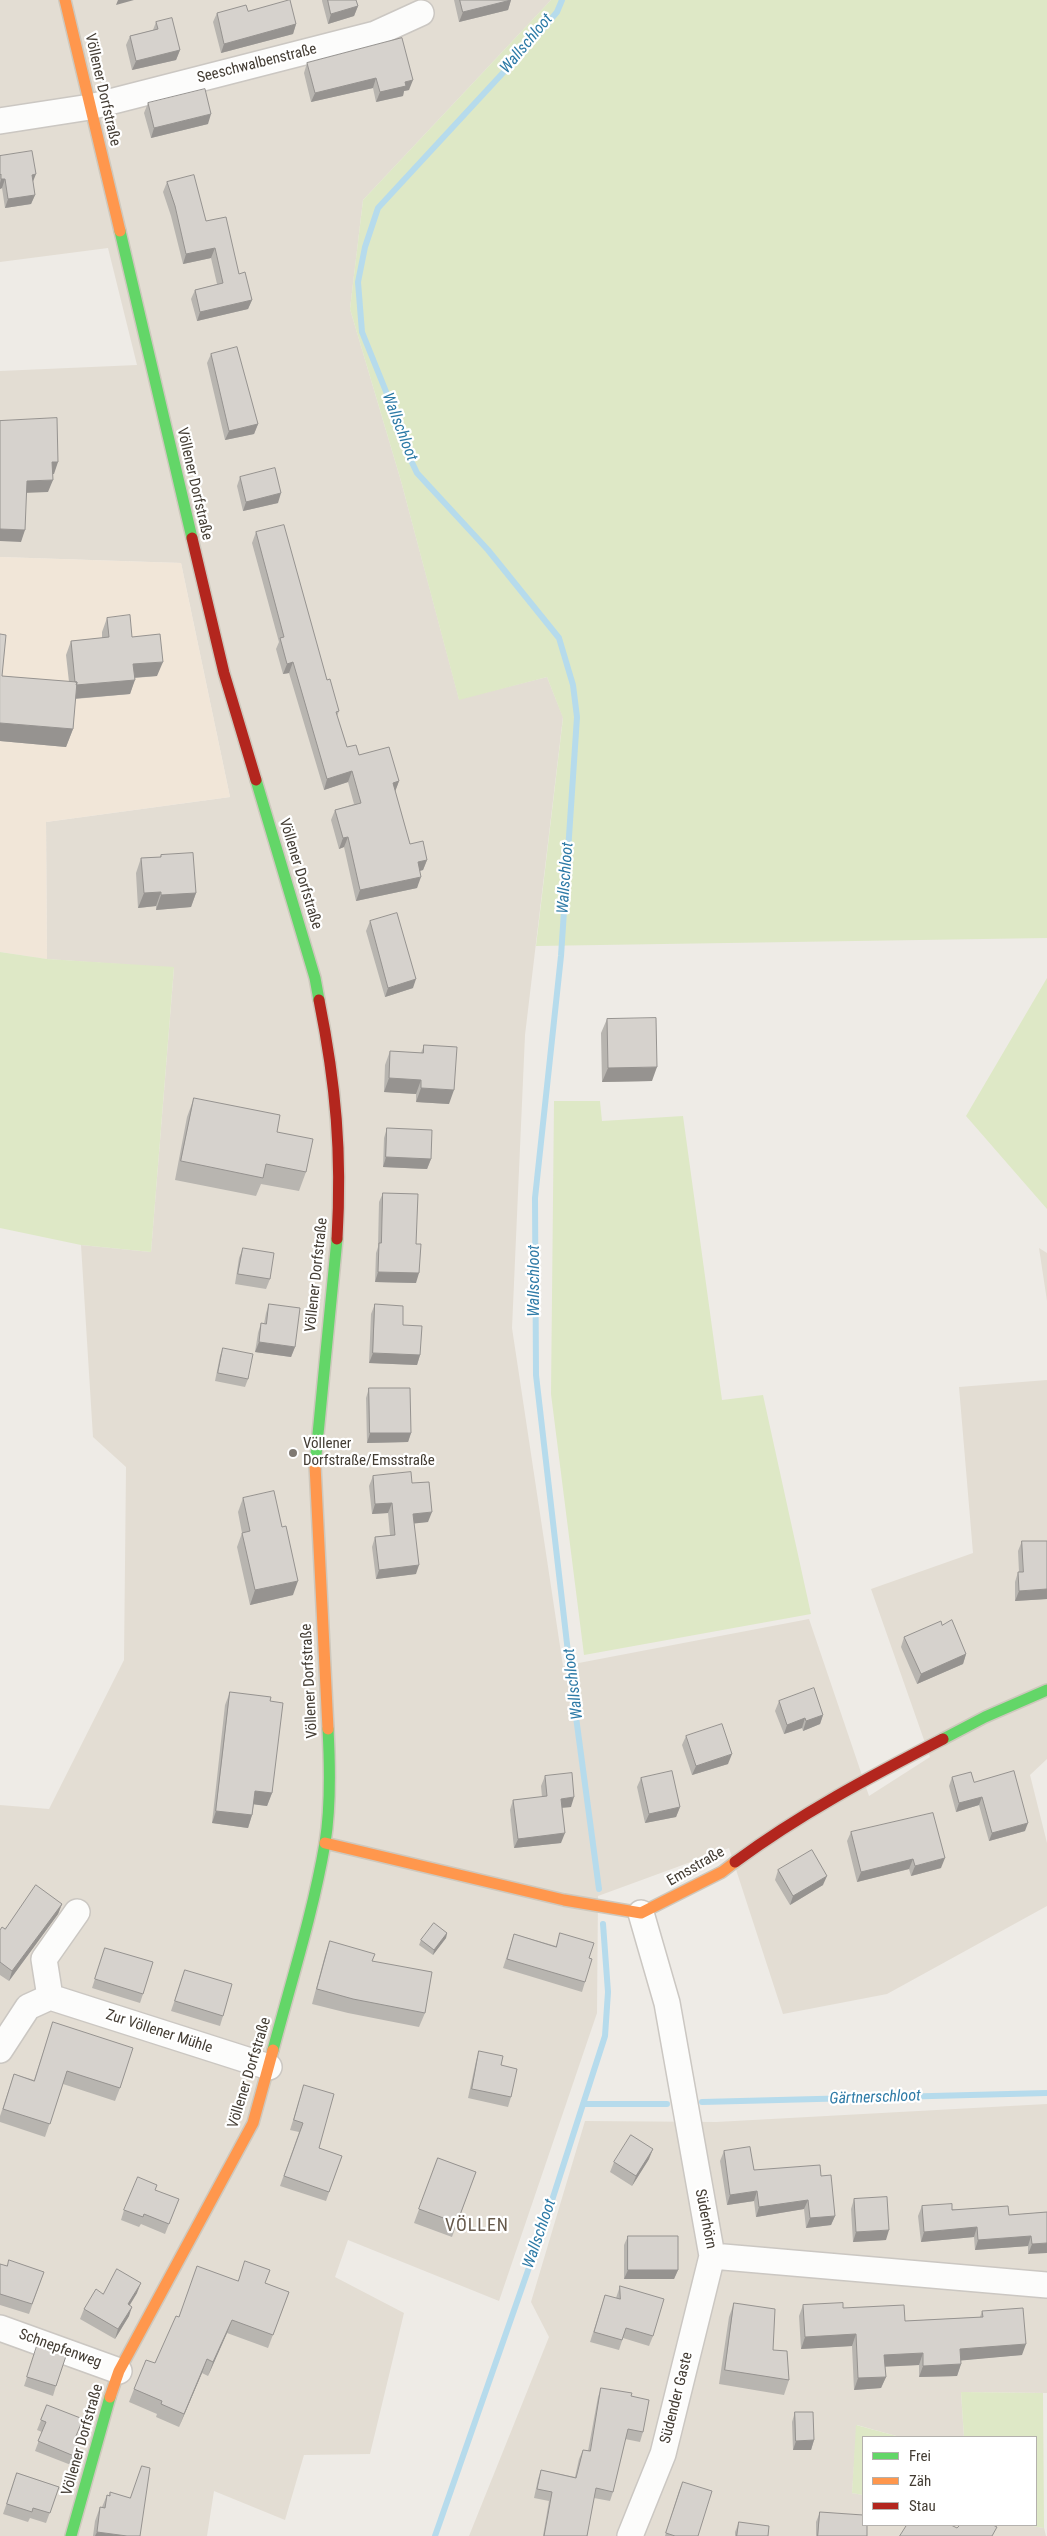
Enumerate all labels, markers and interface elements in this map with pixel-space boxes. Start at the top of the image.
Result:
water label: Wallschloot [497,10,557,78]
street label: Völlener Dorfstraße [80,32,124,148]
street label: Seeschwalbenstraße [195,40,319,88]
water label: Wallschloot [377,390,421,464]
street label: Völlener Dorfstraße [172,426,216,542]
street label: Völlener Dorfstraße [275,816,325,932]
water label: Wallschloot [554,842,578,914]
street label: Völlener Dorfstraße [302,1217,332,1333]
water label: Wallschloot [525,1245,545,1317]
place label: Völlener Dorfstraße/Emsstraße [303,1435,435,1470]
marker: Völlener Dorfstraße/Emsstraße [287,1447,299,1459]
street label: Völlener Dorfstraße [298,1623,322,1739]
water label: Wallschloot [560,1647,588,1721]
street label: Emsstraße [664,1843,728,1891]
street label: Zur Völlener Mühle [103,2006,215,2058]
street label: Völlener Dorfstraße [225,2015,275,2131]
water label: Gärtnerschloot [829,2087,921,2109]
street label: Süderhörn [690,2187,720,2251]
water label: Wallschloot [519,2197,561,2271]
district label: VÖLLEN [444,2215,510,2237]
street label: Schnepfenweg [16,2326,104,2372]
street label: Südender Gaste [657,2350,697,2446]
street label: Völlener Dorfstraße [59,2382,107,2498]
legend [862,2436,1037,2526]
text: Frei [909,2447,931,2465]
text: Zäh [909,2472,931,2490]
text: Stau [909,2497,936,2515]

